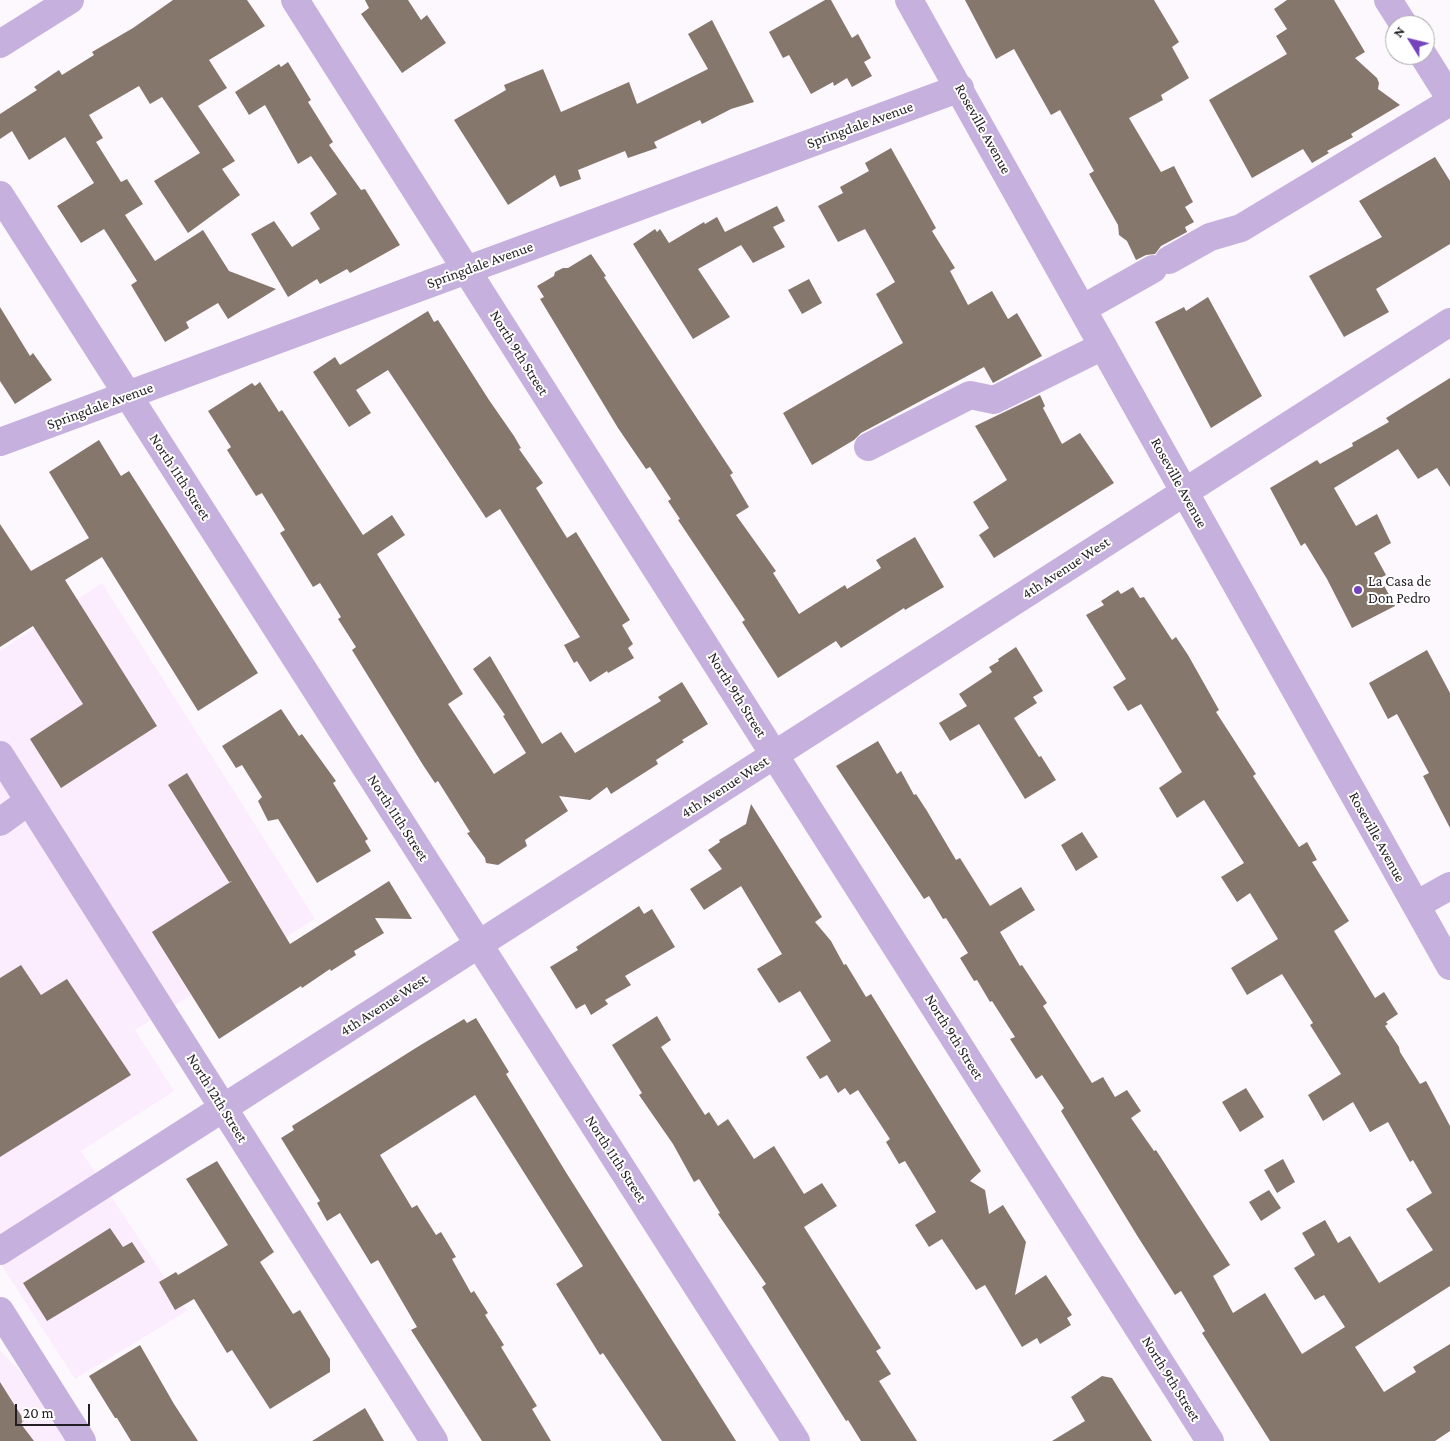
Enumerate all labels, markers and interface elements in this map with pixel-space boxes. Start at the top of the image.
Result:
north arrow [1385,15,1435,65]
text: N [1389,23,1408,40]
street label: Roseville Avenue [951,81,1015,177]
street label: Springdale Avenue [804,97,916,153]
street label: Springdale Avenue [424,237,536,293]
street label: North 9th Street [486,307,552,399]
street label: Springdale Avenue [44,378,156,434]
street label: North 11th Street [145,430,215,524]
street label: Roseville Avenue [1147,435,1211,531]
street label: 4th Avenue West [1019,533,1113,603]
place label: La Casa de Don Pedro [1368,572,1431,607]
marker: La Casa de Don Pedro [1352,584,1364,596]
street label: North 9th Street [704,649,770,741]
street label: 4th Avenue West [678,752,772,822]
street label: North 11th Street [363,771,433,865]
street label: Roseville Avenue [1345,789,1409,885]
street label: 4th Avenue West [337,970,431,1040]
street label: North 9th Street [921,991,987,1083]
street label: North 12th Street [182,1050,252,1146]
street label: North 11th Street [581,1112,651,1206]
street label: North 9th Street [1138,1333,1204,1425]
scale bar [18,1394,92,1426]
text: 20 m [23,1405,54,1421]

